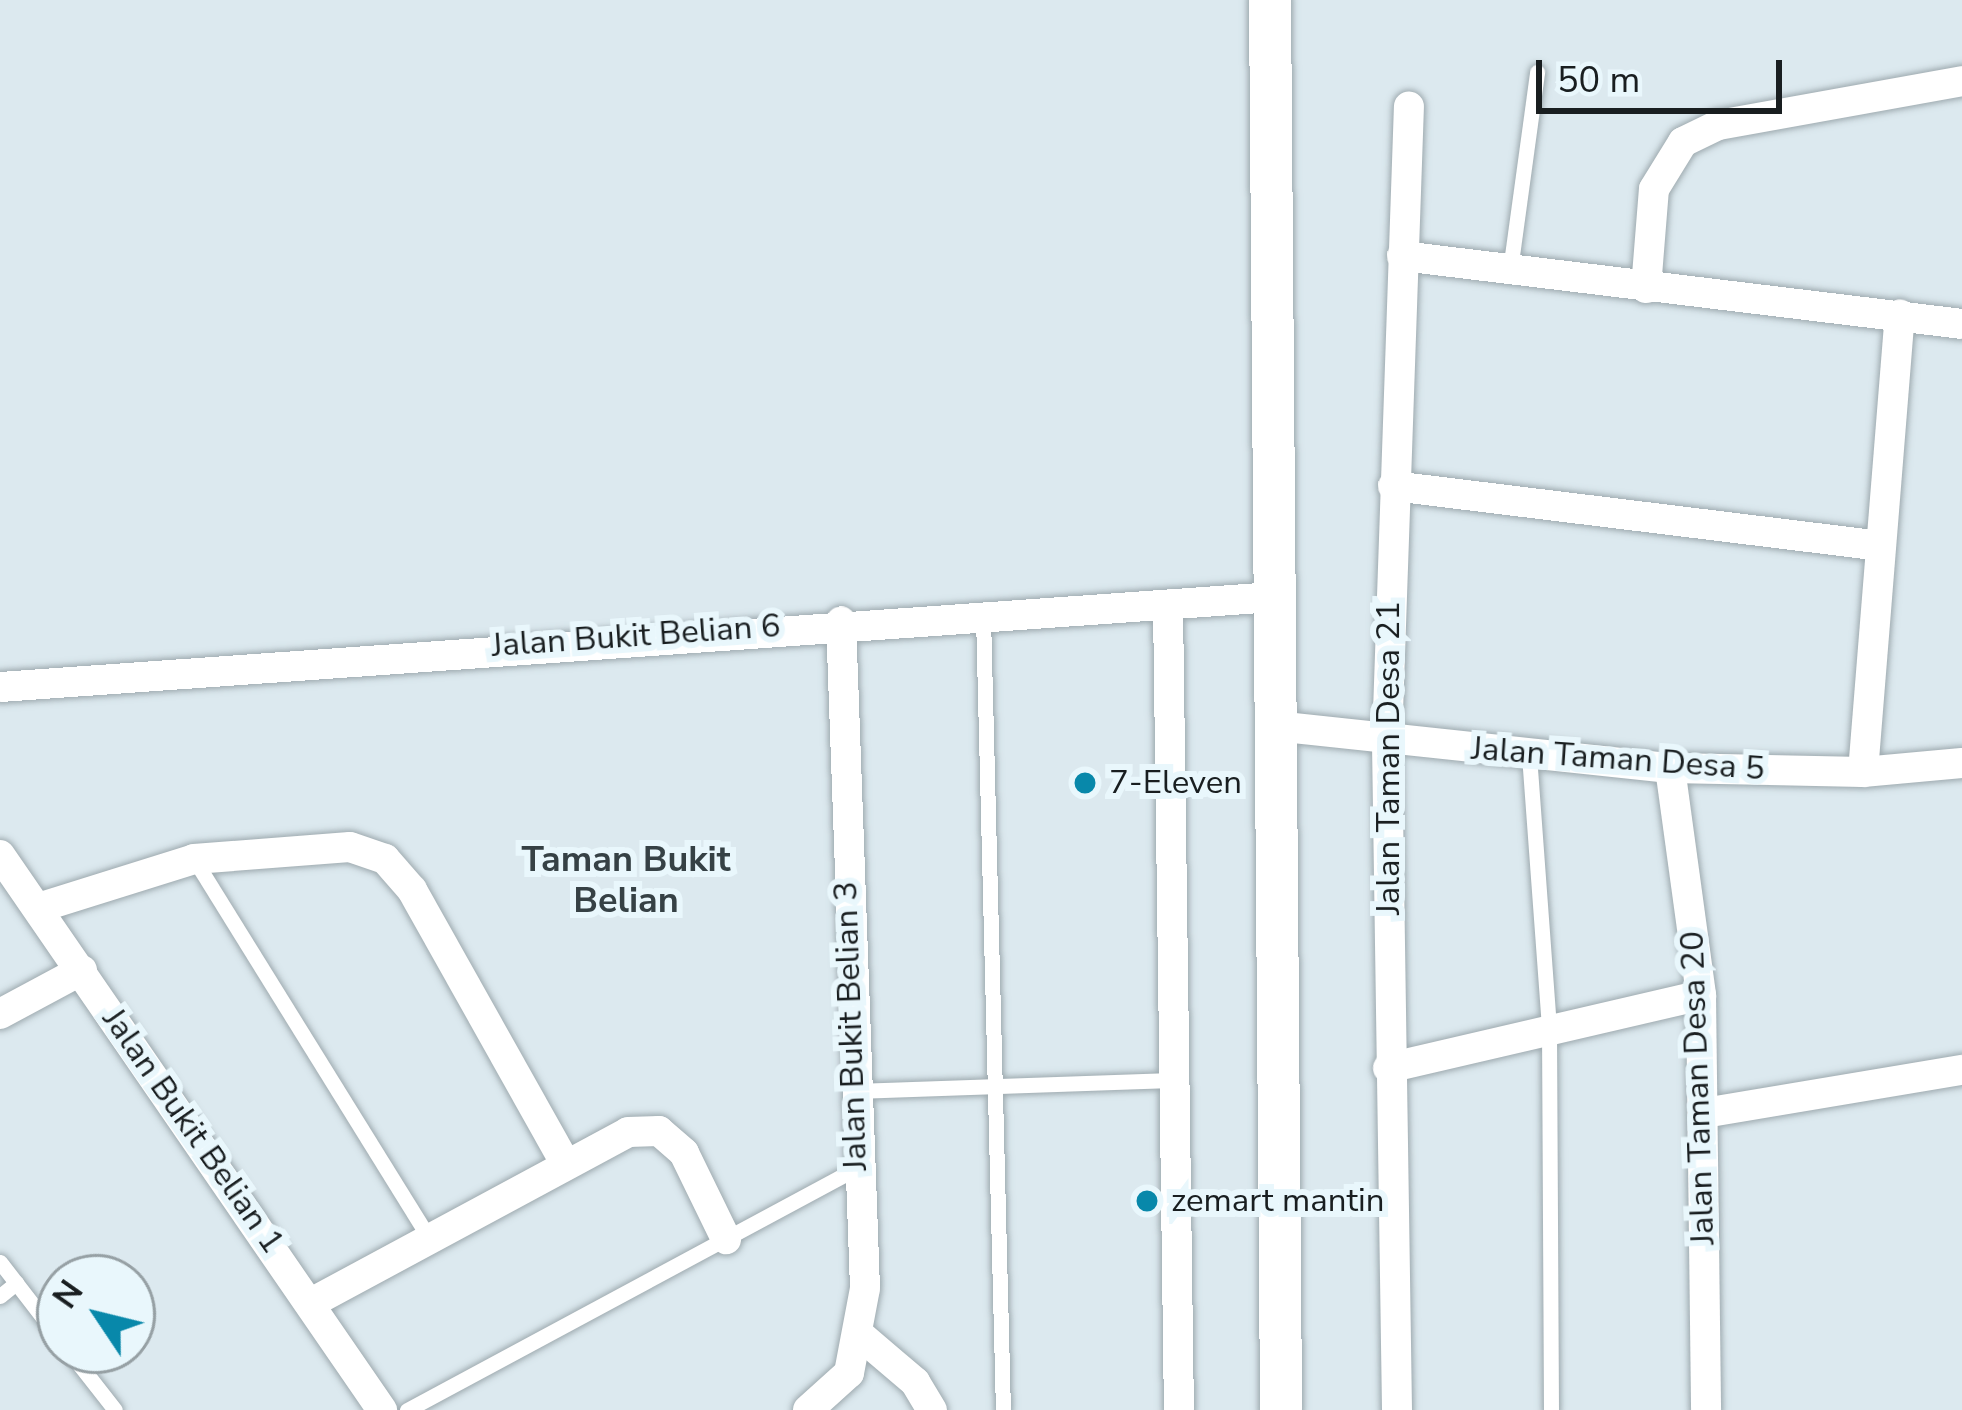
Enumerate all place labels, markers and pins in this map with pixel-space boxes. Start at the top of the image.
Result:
place label: 7-Eleven [1109,763,1242,803]
marker: 7-Eleven [1072,770,1098,796]
place label: zemart mantin [1171,1181,1384,1221]
marker: zemart mantin [1134,1188,1160,1214]

